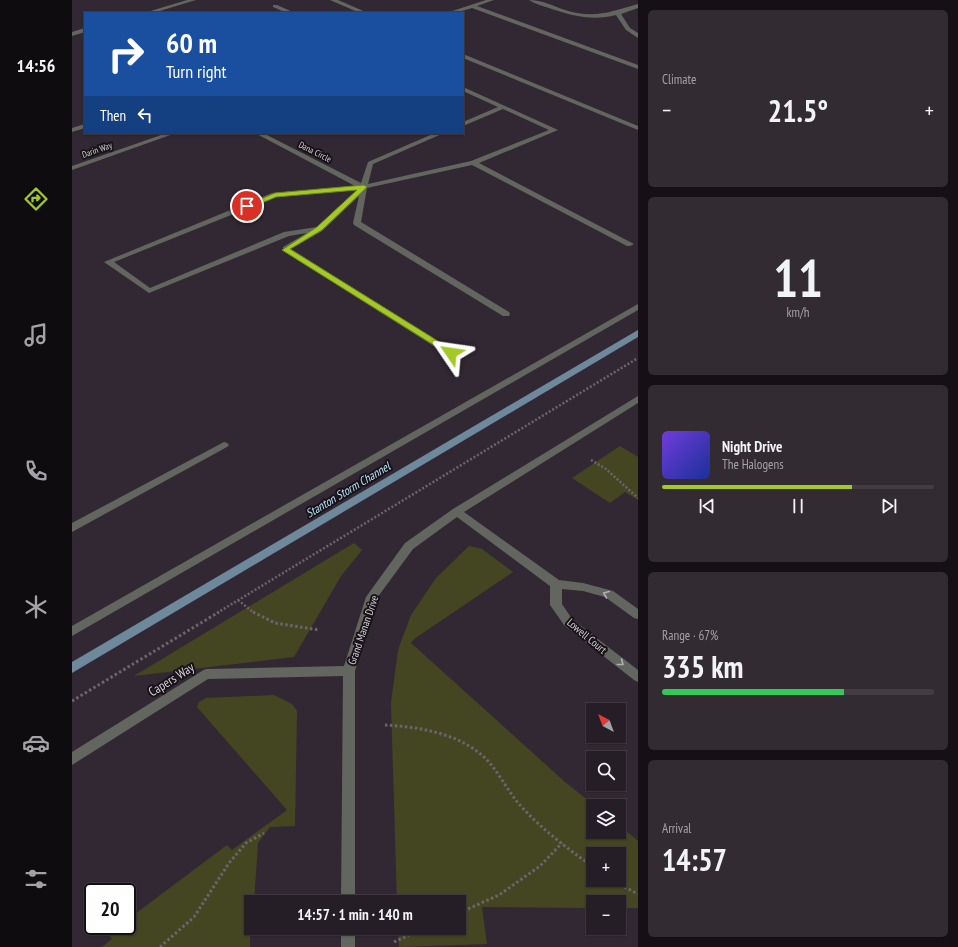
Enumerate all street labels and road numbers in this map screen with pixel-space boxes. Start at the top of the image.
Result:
street label: Darin Way [80,139,114,160]
street label: Dana Circle [297,139,334,165]
street label: Grand Manan Drive [345,593,382,667]
street label: Lowell Court [564,615,610,657]
street label: Capers Way [145,659,197,700]

